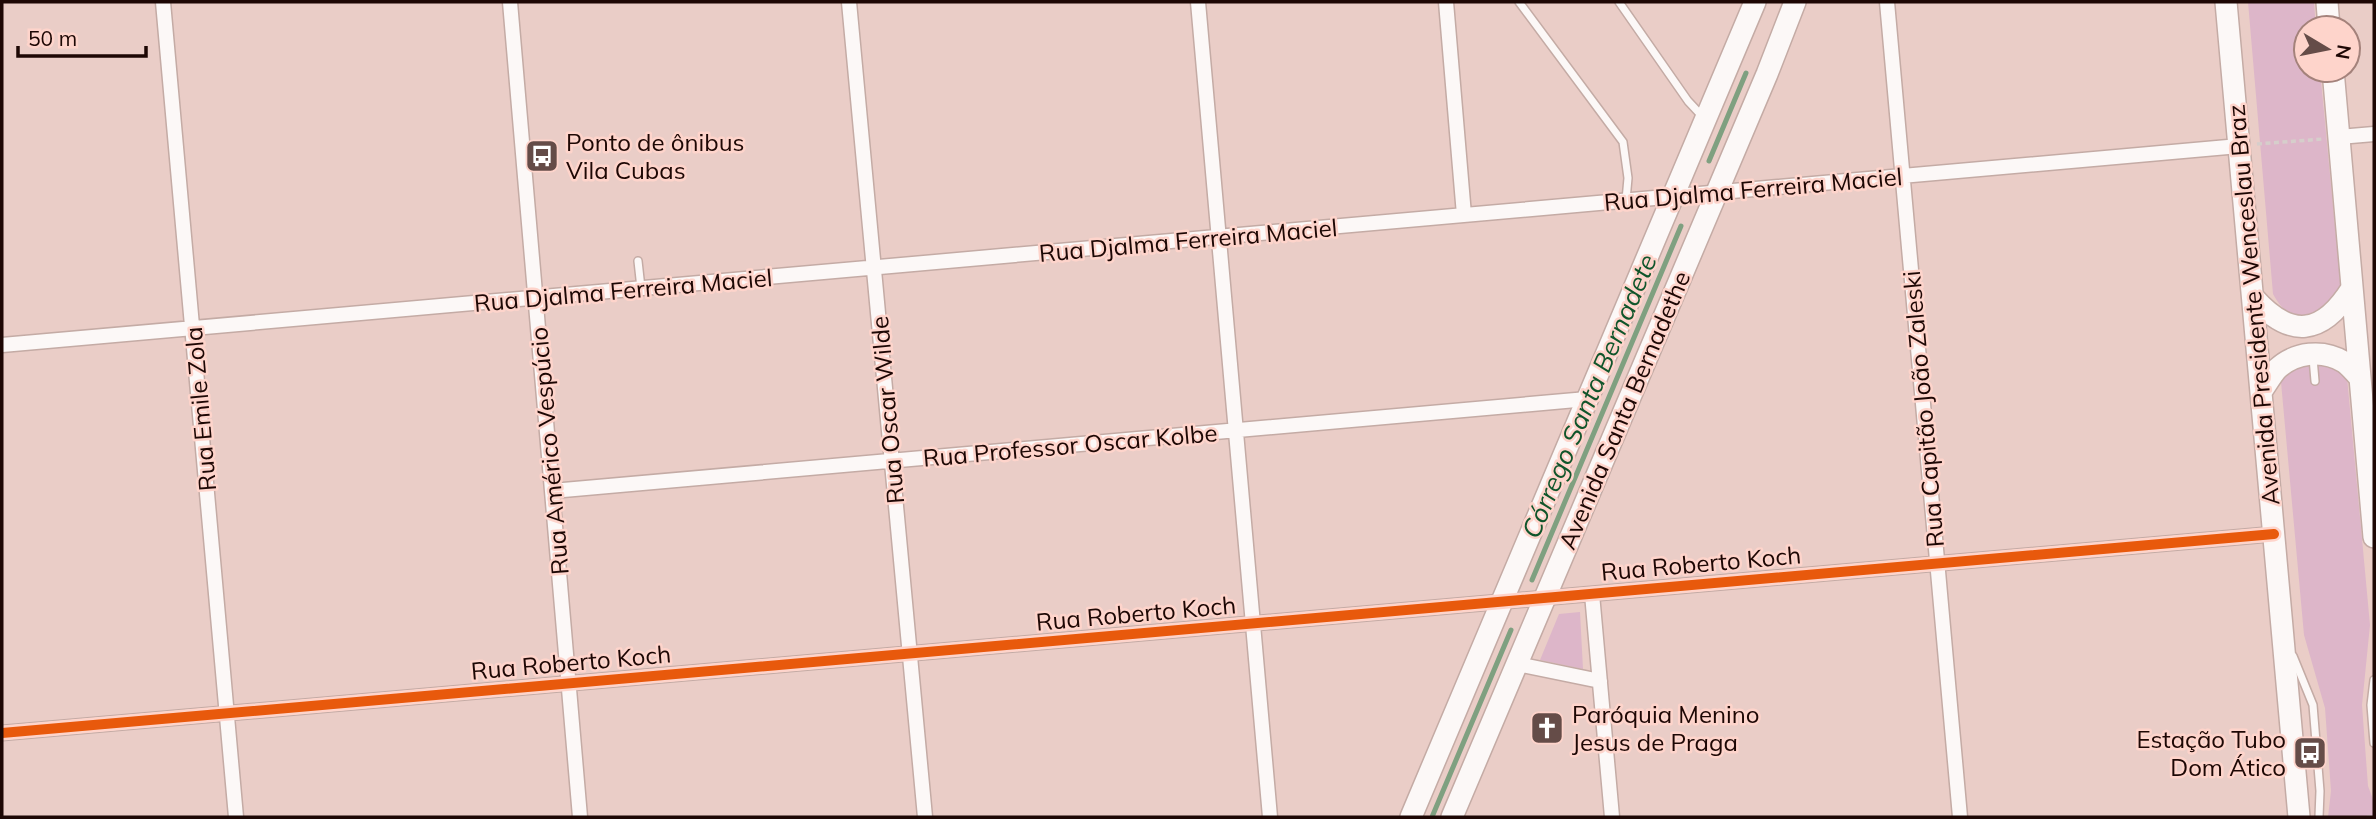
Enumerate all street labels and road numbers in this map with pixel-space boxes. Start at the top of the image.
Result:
street label: Avenida Presidente Wenceslau Braz [2221,103,2285,507]
street label: Rua Djalma Ferreira Maciel [1603,161,1903,217]
street label: Rua Djalma Ferreira Maciel [1038,212,1338,268]
street label: Rua Djalma Ferreira Maciel [473,262,773,318]
street label: Avenida Santa Bernadethe [1552,266,1696,554]
street label: Rua Capitão João Zaleski [1896,269,1950,549]
street label: Rua Oscar Wilde [864,315,910,505]
street label: Rua Emile Zola [178,326,222,492]
street label: Rua Américo Vespúcio [523,326,575,576]
street label: Rua Professor Oscar Kolbe [922,417,1218,473]
street label: Rua Roberto Koch [1600,539,1802,587]
street label: Rua Roberto Koch [1035,589,1237,637]
street label: Rua Roberto Koch [470,638,672,686]

